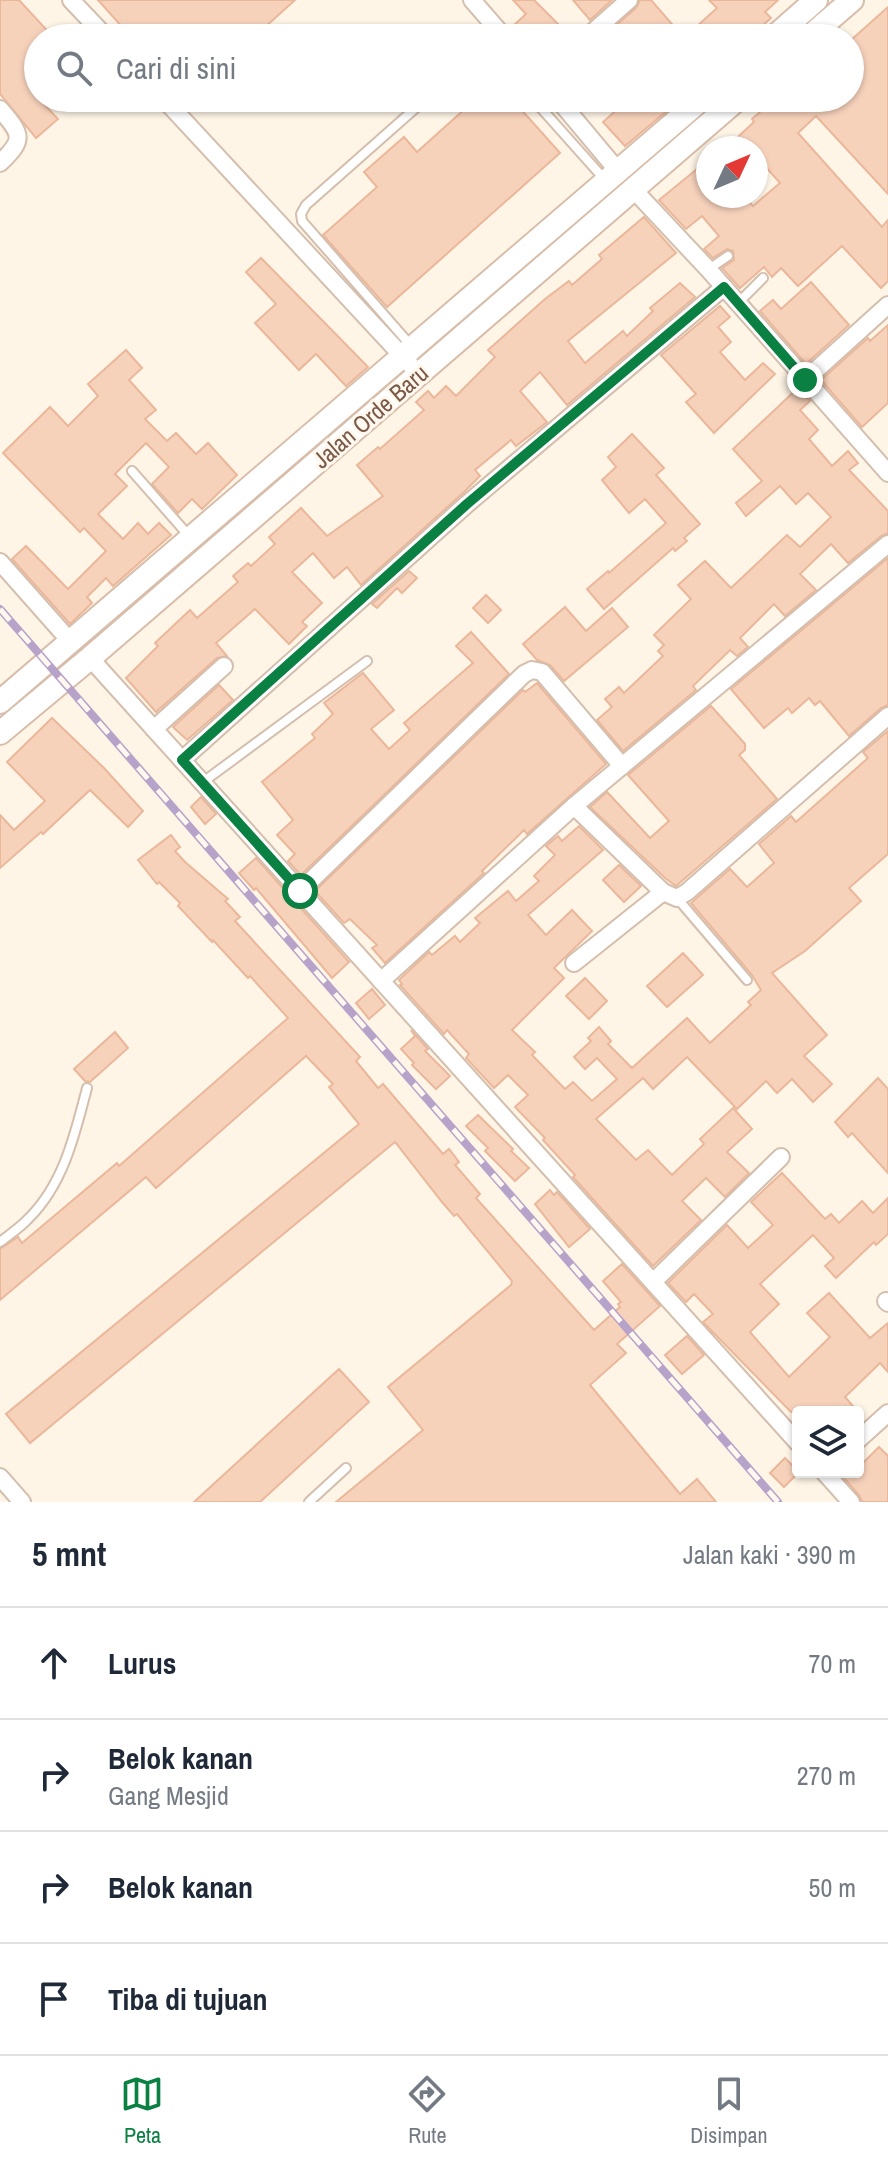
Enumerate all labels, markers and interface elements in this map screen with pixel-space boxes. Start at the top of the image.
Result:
search box [24,24,864,112]
icon: search [52,46,96,90]
text: Cari di sini [116,48,236,88]
north arrow [696,136,768,208]
street label: Jalan Orde Baru [305,357,435,475]
route end [787,362,823,398]
route start [282,873,318,909]
map controls [792,1406,864,1478]
button: layers [792,1406,864,1478]
text: 5 mnt [32,1531,106,1577]
text: Jalan kaki · 390 m [683,1537,856,1572]
icon: ahead [32,1641,76,1685]
text: Lurus [108,1643,176,1683]
text: 70 m [809,1646,856,1681]
text: Belok kanan [108,1738,253,1778]
icon: right [32,1753,76,1797]
text: 270 m [797,1758,856,1793]
text: Gang Mesjid [108,1778,229,1813]
icon: right [32,1865,76,1909]
text: Belok kanan [108,1867,253,1907]
text: 50 m [809,1870,856,1905]
icon: arrive [32,1977,76,2021]
text: Tiba di tujuan [108,1979,268,2019]
tab: Peta [120,2072,164,2150]
tab: Rute [405,2072,449,2150]
tab: Disimpan [690,2072,768,2150]

